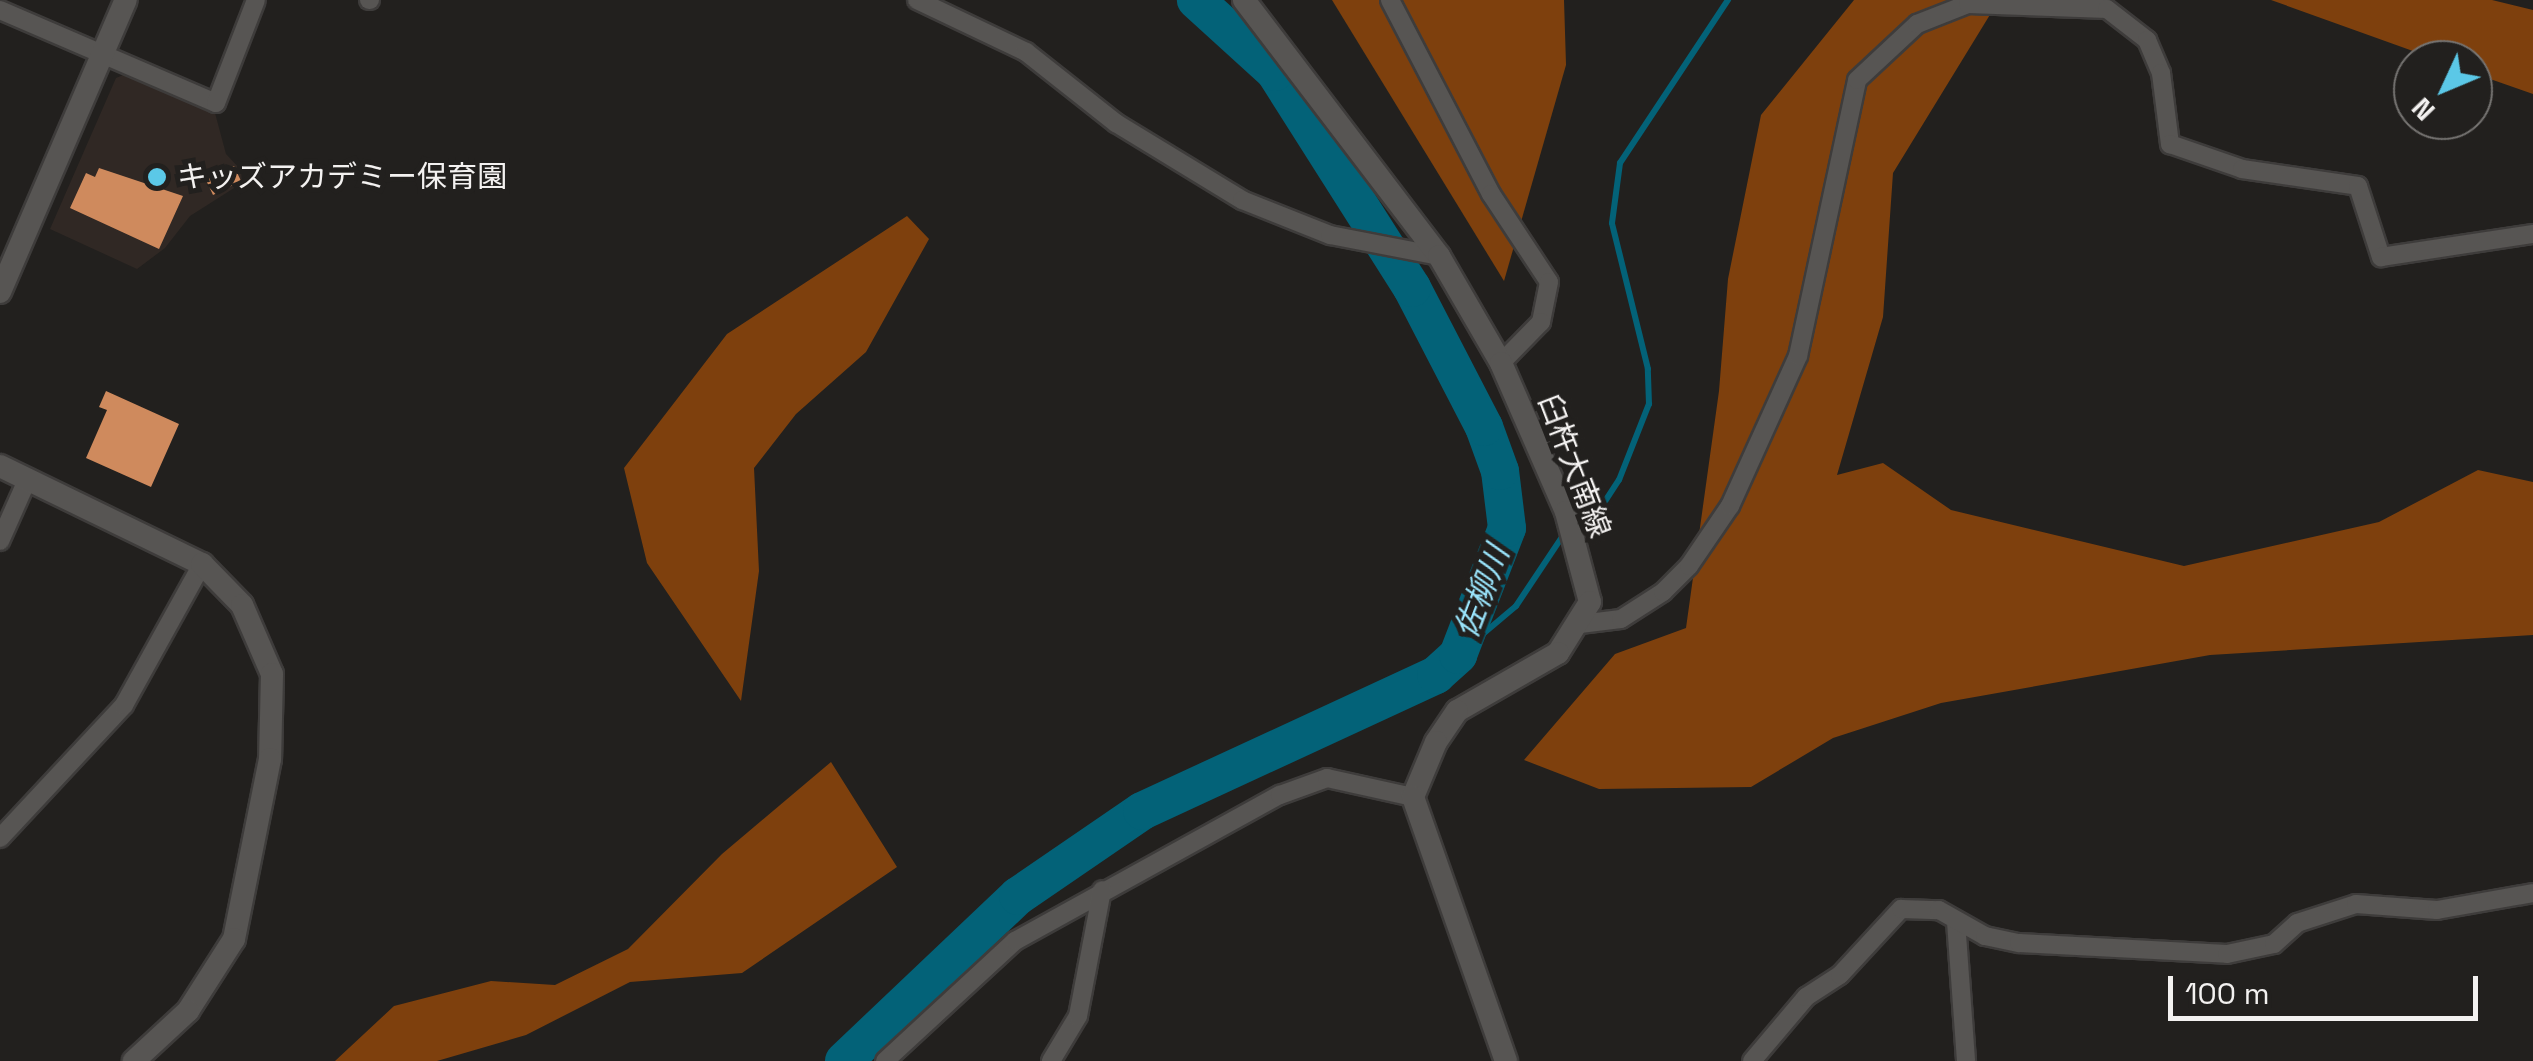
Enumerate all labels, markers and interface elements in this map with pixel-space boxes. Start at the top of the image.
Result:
north arrow [2393,40,2493,140]
text: N [2403,90,2442,129]
place label: キッズアカデミー保育園 [177,159,507,195]
marker: キッズアカデミー保育園 [146,166,168,188]
street label: 臼杵大南線 [1530,390,1618,542]
water label: 佐柳川 [1447,540,1517,644]
scale bar [2173,956,2483,1018]
text: 100 m [2185,974,2270,1013]

